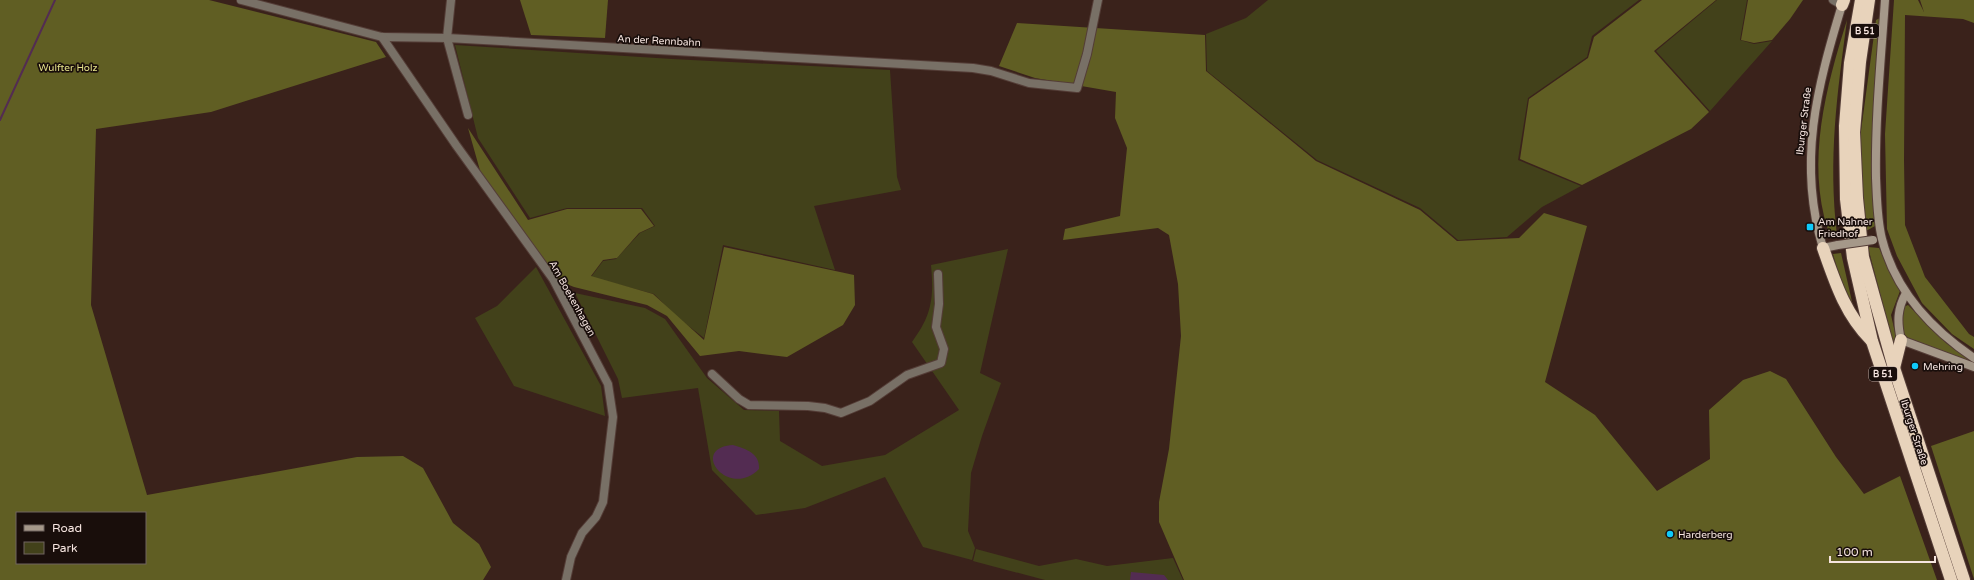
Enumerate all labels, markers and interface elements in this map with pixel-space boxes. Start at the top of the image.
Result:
road number: B 51 [1851,24,1879,38]
street label: An der Rennbahn [617,33,701,49]
park label: Wulfter Holz [39,62,97,74]
street label: Iburger Straße [1794,86,1814,156]
place label: Am Nahner Friedhof [1818,216,1873,240]
marker: Am Nahner Friedhof [1805,222,1815,232]
street label: Am Boekenhagen [546,259,598,338]
marker: Mehring [1910,361,1920,371]
place label: Mehring [1923,361,1963,373]
road number: B 51 [1869,367,1897,381]
street label: Iburger Straße [1898,398,1930,467]
legend [16,512,146,564]
text: Road [52,521,82,535]
marker: Harderberg [1665,529,1675,539]
place label: Harderberg [1678,529,1733,541]
scale bar [1830,538,1935,564]
text: Park [52,541,78,555]
text: 100 m [1836,545,1873,559]

